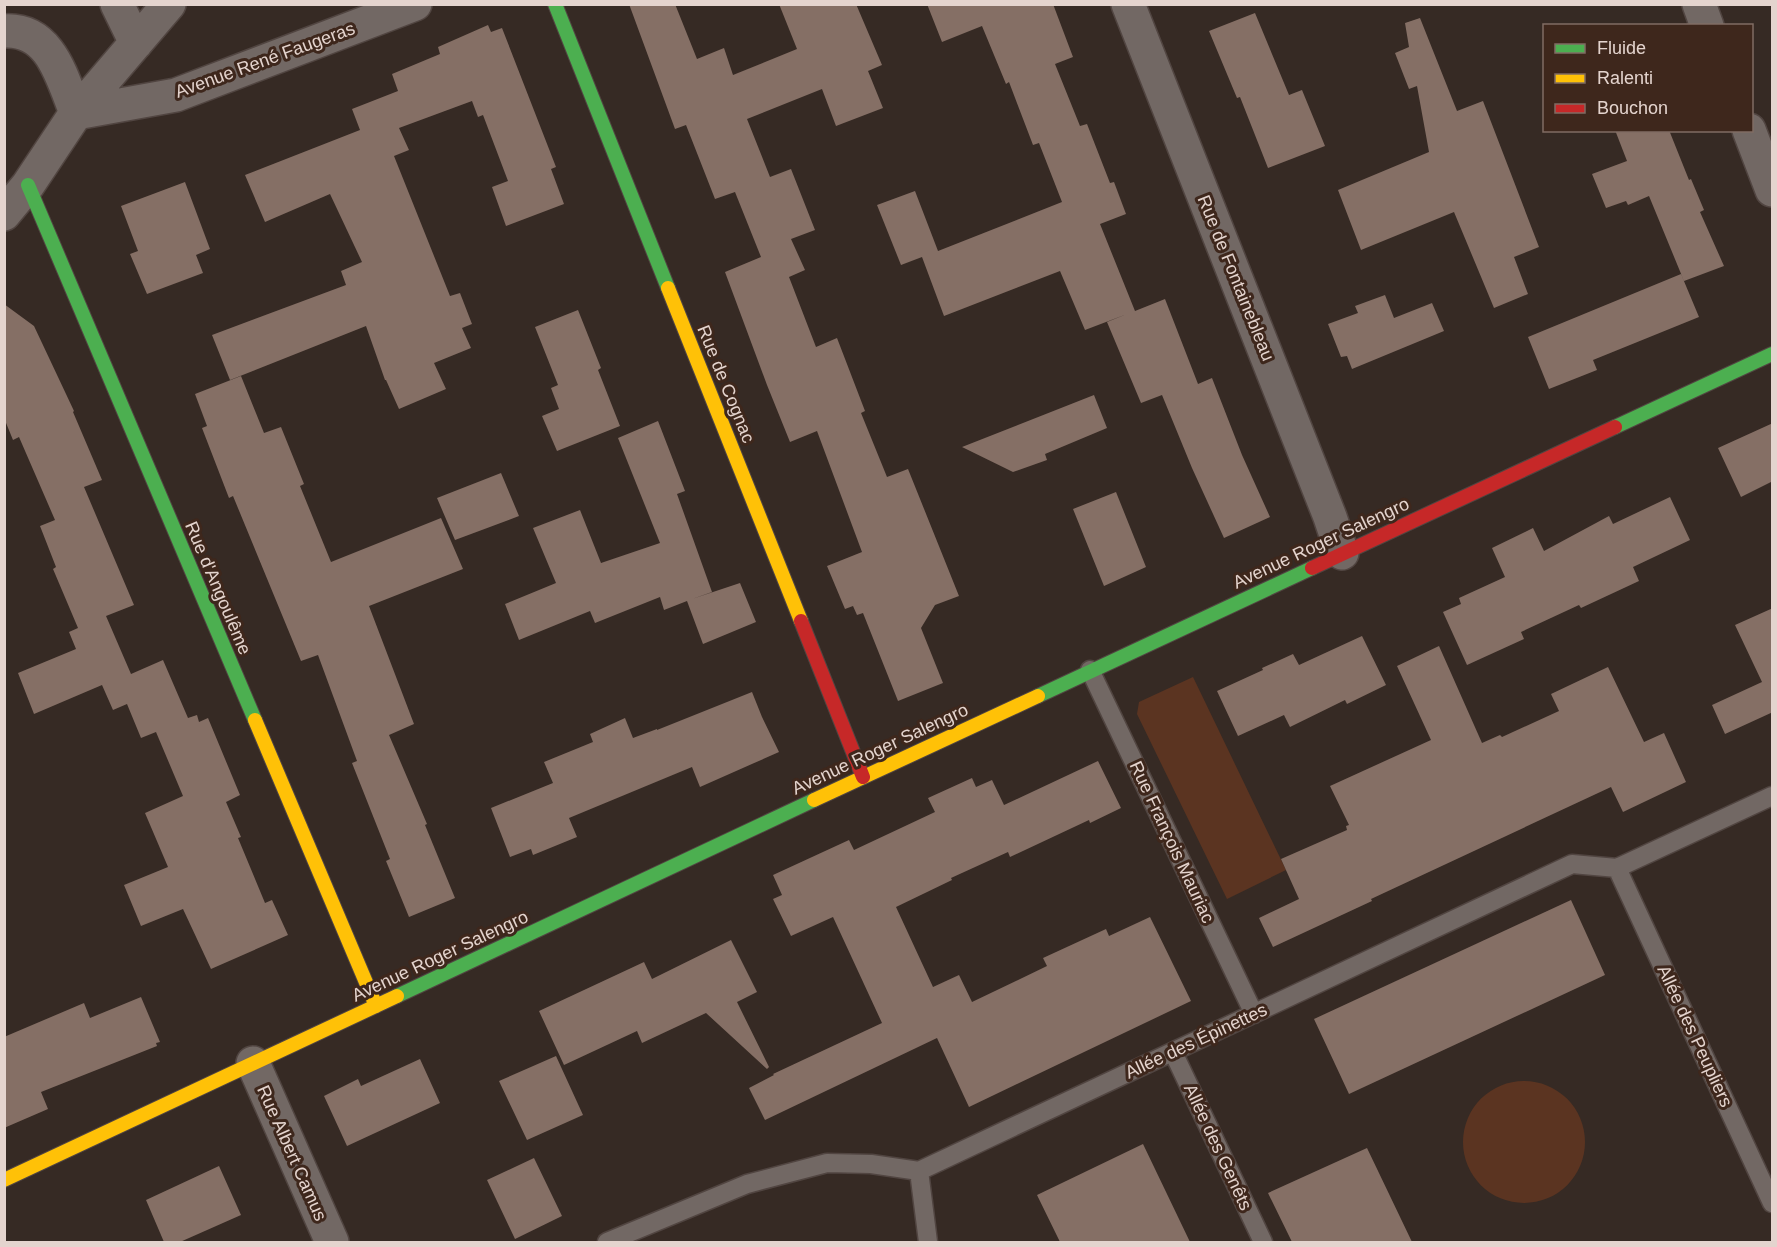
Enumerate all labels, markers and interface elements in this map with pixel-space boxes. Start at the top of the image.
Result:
street label: Avenue René Faugeras [172,18,358,102]
legend [1543,24,1753,132]
text: Fluide [1597,38,1646,58]
text: Ralenti [1597,68,1653,88]
text: Bouchon [1597,98,1668,118]
street label: Rue de Fontainebleau [1194,192,1278,364]
street label: Rue de Cognac [693,322,759,446]
street label: Avenue Roger Salengro [1230,493,1412,593]
street label: Rue d'Angoulême [181,518,255,658]
street label: Avenue Roger Salengro [789,699,971,799]
street label: Rue François Mauriac [1126,758,1218,926]
street label: Avenue Roger Salengro [349,906,531,1006]
street label: Allée des Peupliers [1653,962,1737,1110]
street label: Allée des Épinettes [1122,999,1270,1083]
street label: Allée des Genêts [1180,1081,1256,1213]
street label: Rue Albert Camus [253,1082,331,1224]

